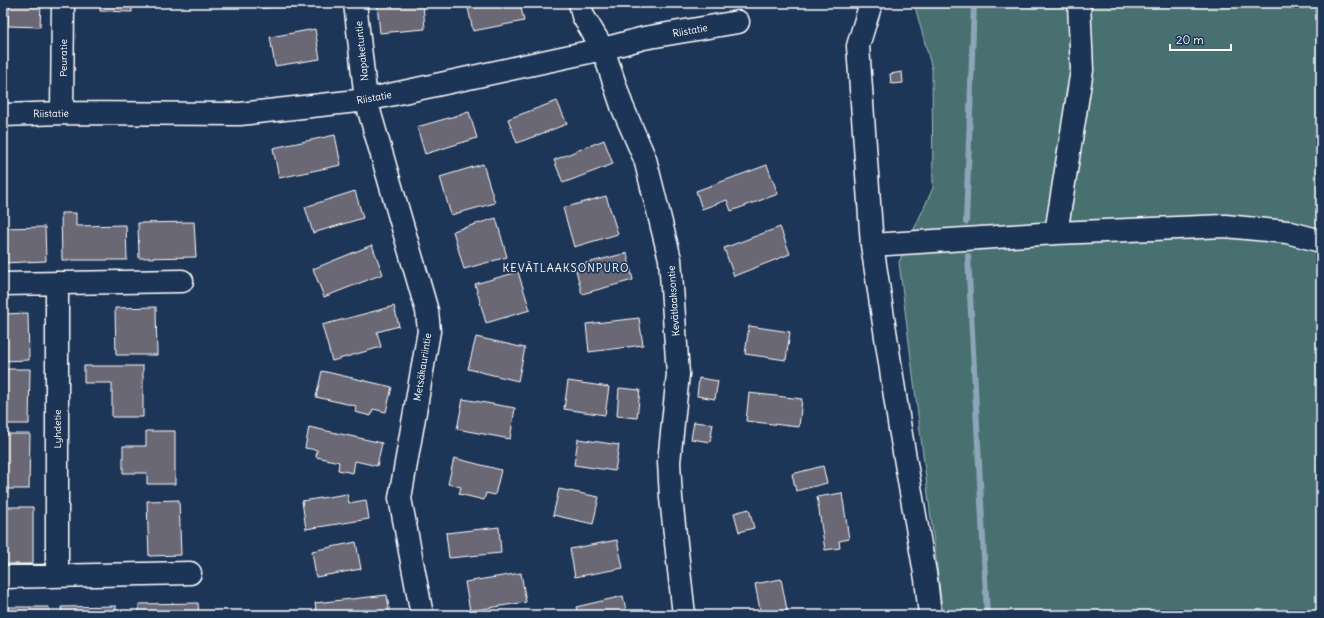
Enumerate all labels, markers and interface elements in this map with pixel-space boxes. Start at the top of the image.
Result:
street label: Napaketuntie [352,20,371,82]
street label: Riistatie [671,21,709,40]
scale bar [1170,26,1231,52]
text: 20 m [1176,32,1204,47]
street label: Peuratie [57,39,70,77]
street label: Riistatie [355,88,393,107]
street label: Riistatie [33,107,69,120]
district label: KEVÄTLAAKSONPURO [503,260,629,275]
street label: Kevätlaaksontie [665,265,682,337]
street label: Metsäkauriintie [411,332,434,402]
street label: Lyhdetie [51,410,64,449]

